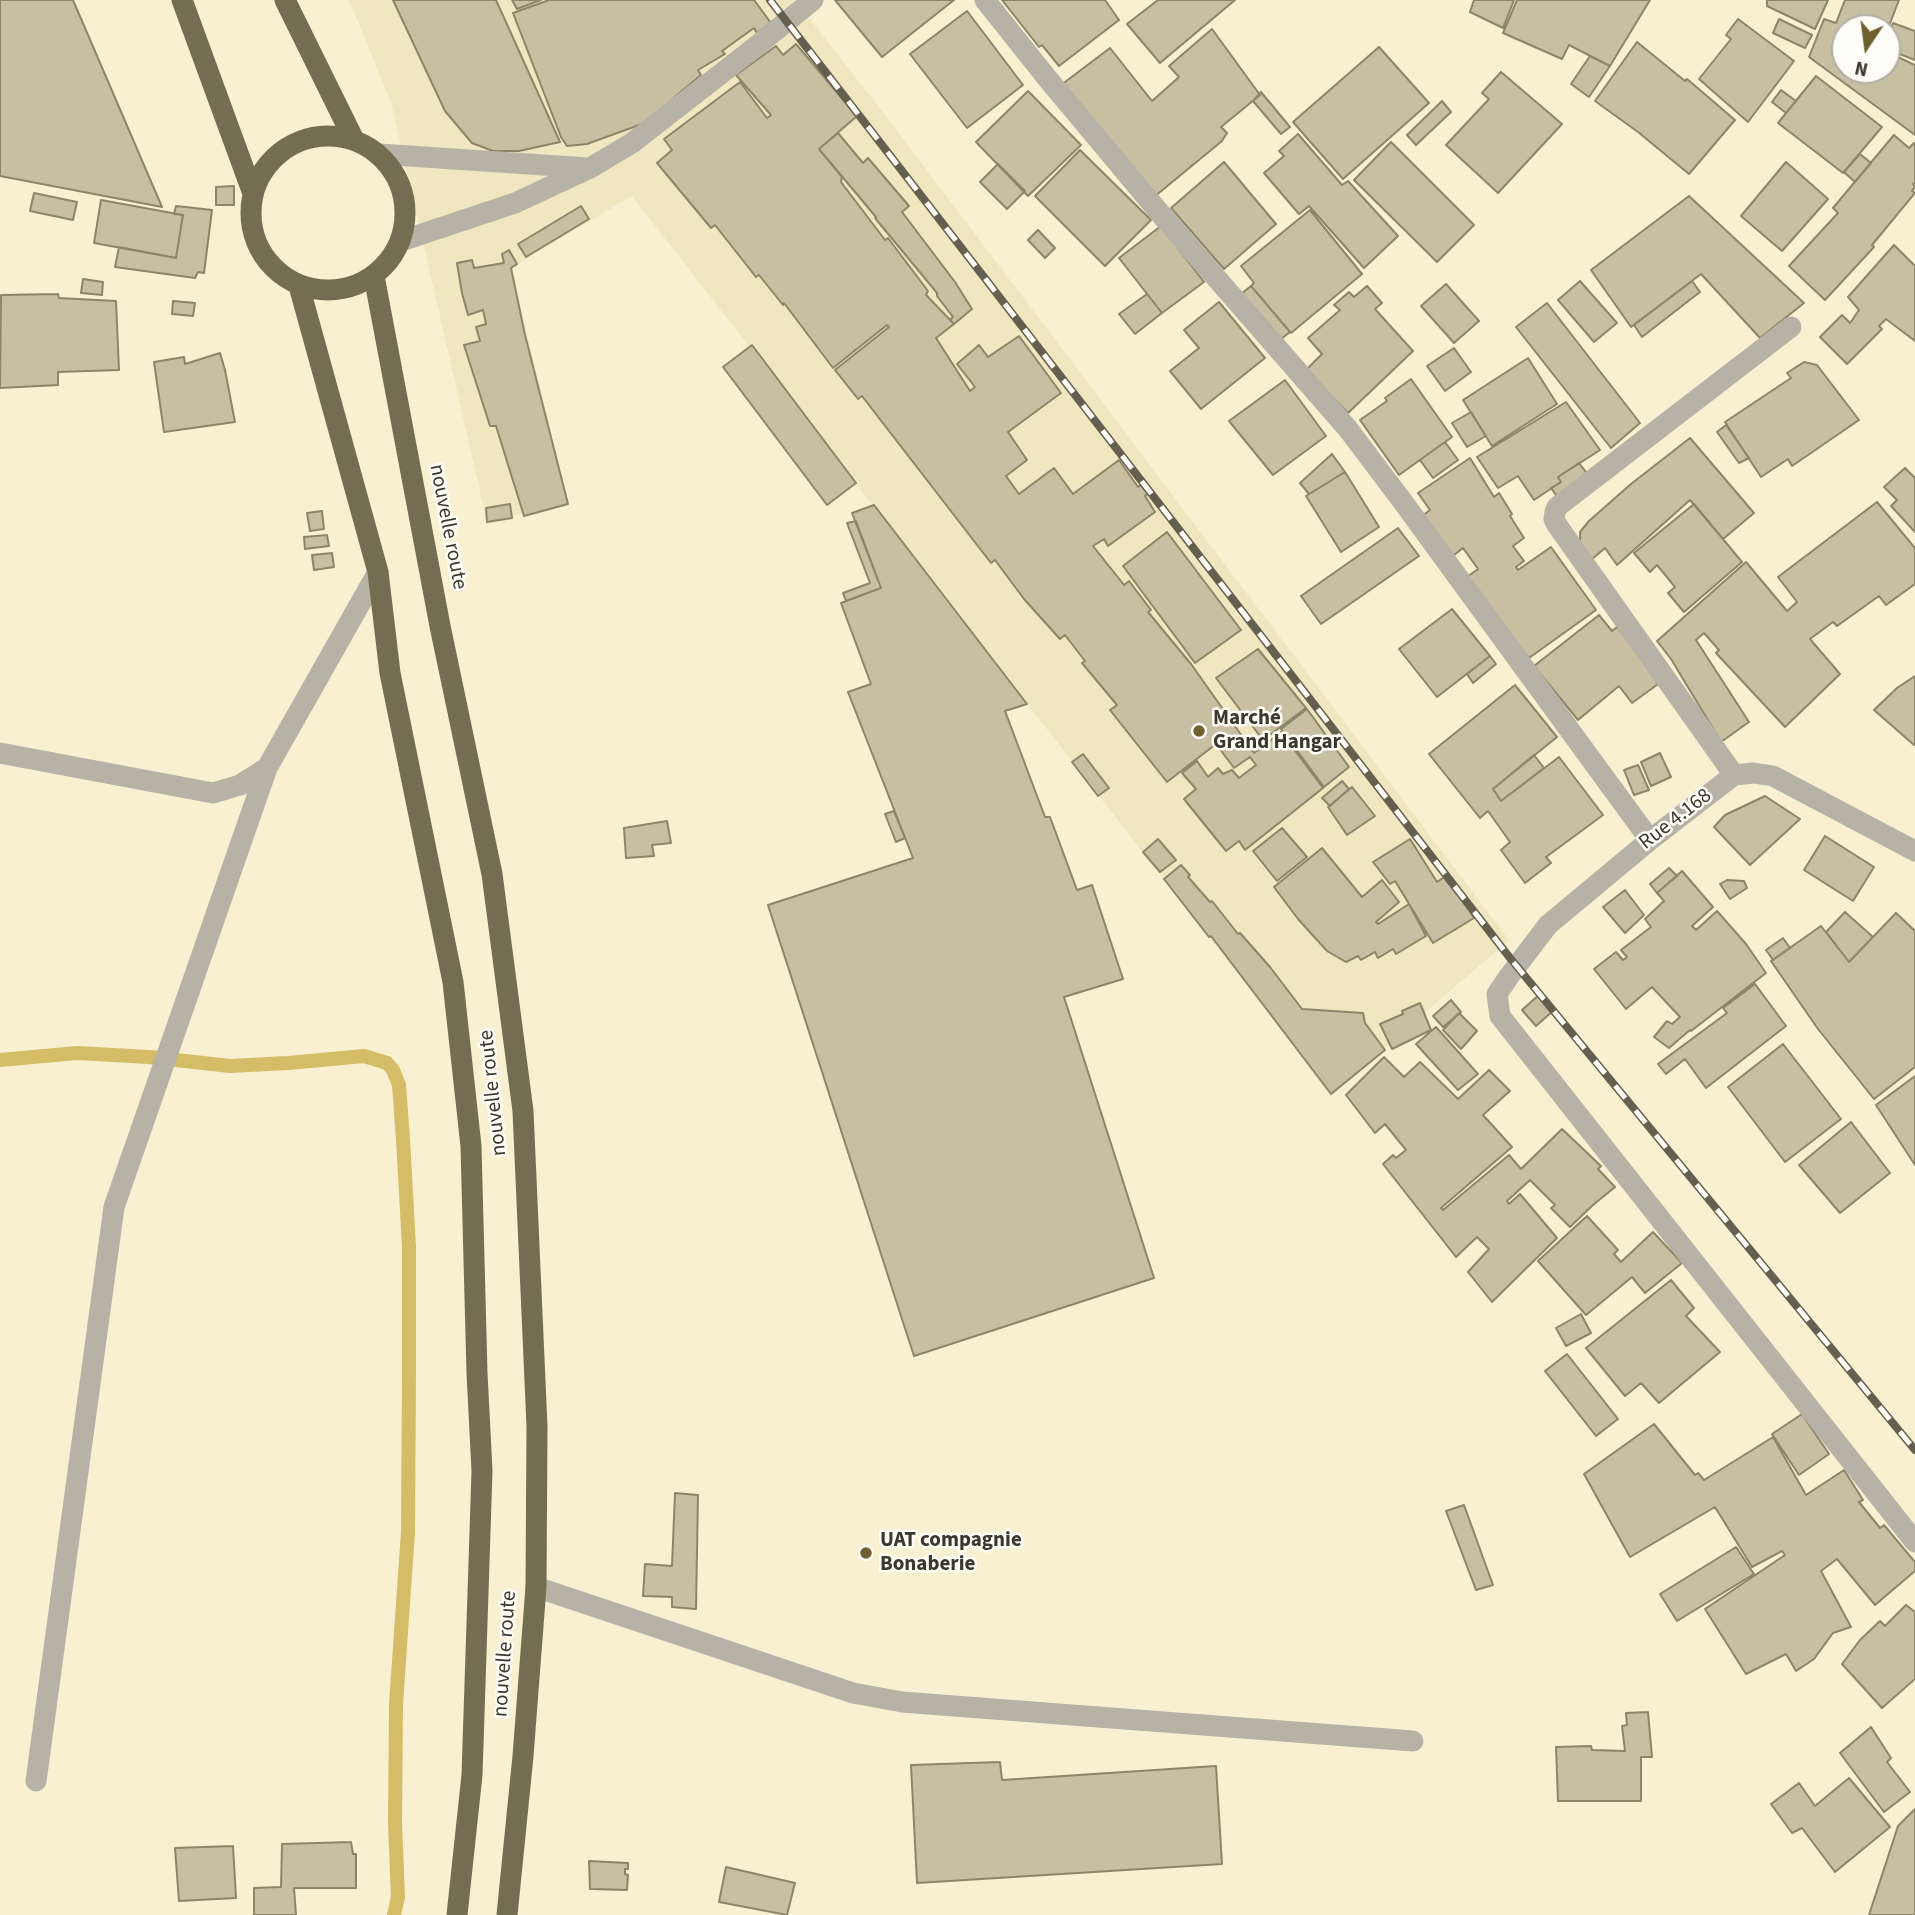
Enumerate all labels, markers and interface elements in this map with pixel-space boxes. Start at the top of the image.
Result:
north arrow [1831,14,1901,84]
text: N [1852,53,1871,83]
street label: nouvelle route [423,462,471,592]
place label: Marché Grand Hangar [1213,706,1341,756]
marker: Marché Grand Hangar [1191,723,1207,739]
street label: Rue 4.168 [1635,784,1717,856]
street label: nouvelle route [475,1029,513,1157]
place label: UAT compagnie Bonaberie [880,1528,1022,1578]
marker: UAT compagnie Bonaberie [858,1545,874,1561]
street label: nouvelle route [489,1590,523,1718]

